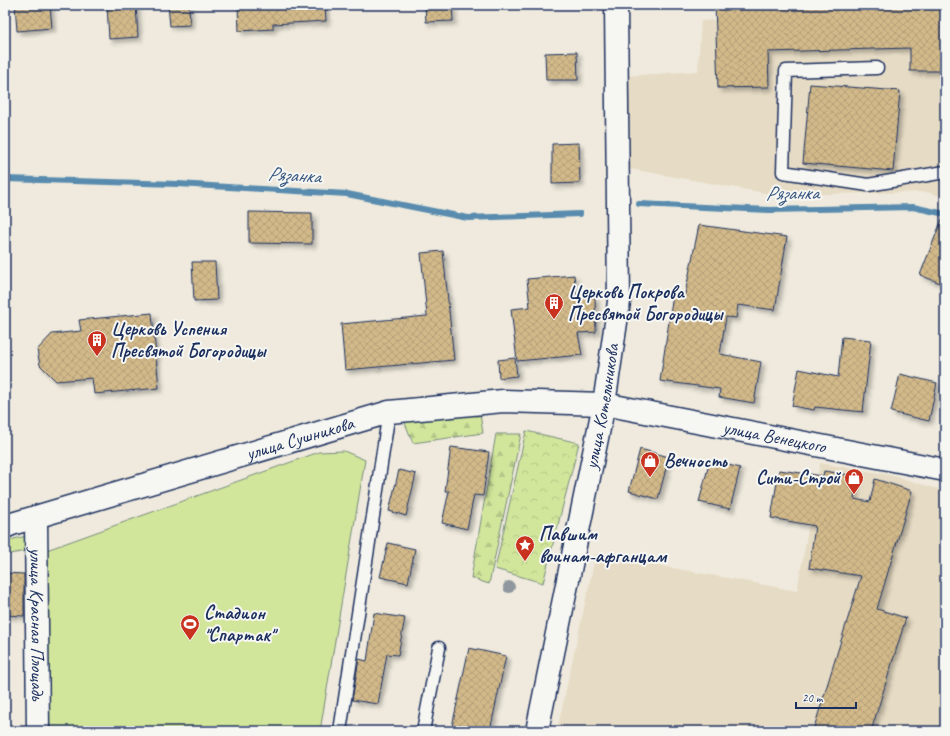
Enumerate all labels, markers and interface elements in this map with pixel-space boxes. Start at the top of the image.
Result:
water label: Рязанка [267,161,324,189]
water label: Рязанка [765,180,822,206]
place label: Церковь Покрова Пресвятой Богородицы [568,280,724,326]
building icon: Церковь Покрова Пресвятой Богородицы [543,292,565,320]
place label: Церковь Успения Пресвятой Богородицы [111,317,267,363]
building icon: Церковь Успения Пресвятой Богородицы [86,329,108,357]
street label: улица Котельникова [579,341,625,472]
street label: улица Сушникова [242,411,358,466]
street label: улица Венецкого [720,415,829,459]
place label: Вечность [664,449,728,473]
shop icon: Вечность [639,450,661,478]
place label: Сити-Строй [756,466,842,490]
shop icon: Сити-Строй [843,467,865,495]
place label: Павшим воинам-афганцам [539,522,668,568]
place icon: Павшим воинам-афганцам [514,534,536,562]
street label: улица Красная Площадь [24,546,50,702]
place label: Стадион "Спартак" [204,601,279,647]
sports icon: Стадион "Спартак" [179,613,201,641]
scale bar [796,684,856,710]
text: 20 m [802,690,824,706]

